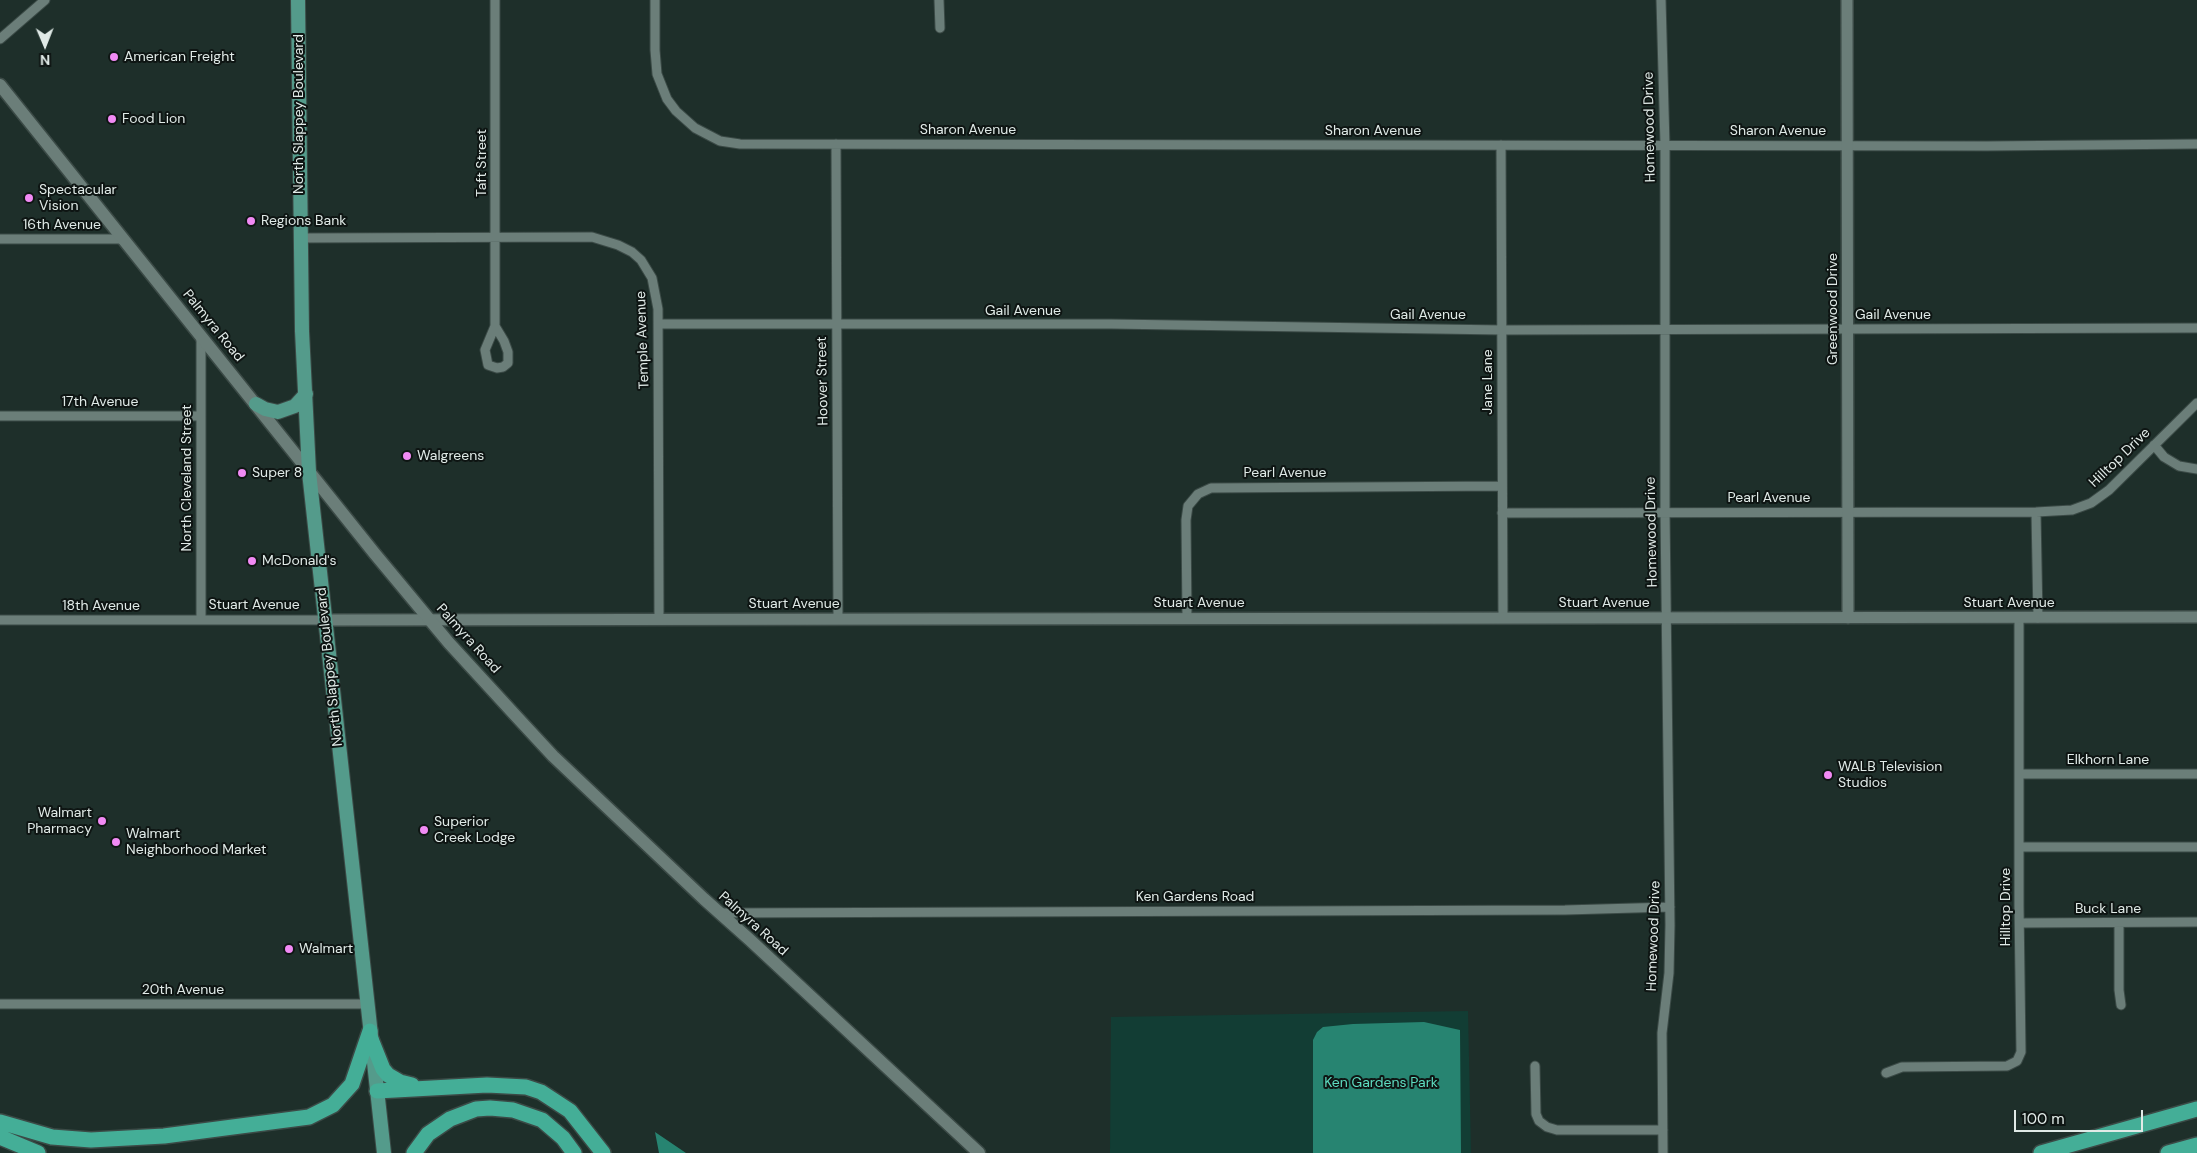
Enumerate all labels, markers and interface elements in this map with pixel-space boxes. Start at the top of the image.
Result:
north arrow [20,20,70,70]
street label: North Slappey Boulevard [291,34,307,194]
place label: American Freight [124,49,235,65]
text: N [40,51,51,69]
marker: American Freight [108,51,120,63]
street label: Homewood Drive [1641,72,1659,182]
place label: Food Lion [122,111,185,127]
marker: Food Lion [106,113,118,125]
street label: Sharon Avenue [920,122,1016,138]
street label: Sharon Avenue [1325,123,1421,139]
street label: Sharon Avenue [1730,123,1826,139]
street label: Taft Street [474,129,490,197]
place label: Spectacular Vision [39,182,117,214]
marker: Spectacular Vision [23,192,35,204]
place label: Regions Bank [261,213,346,229]
marker: Regions Bank [245,215,257,227]
street label: 16th Avenue [23,217,101,233]
street label: Greenwood Drive [1825,253,1841,365]
street label: Palmyra Road [179,287,247,365]
street label: Temple Avenue [633,291,653,389]
street label: Gail Avenue [985,303,1061,319]
street label: Gail Avenue [1390,307,1466,323]
street label: Gail Avenue [1855,307,1931,323]
street label: Hoover Street [814,336,832,426]
street label: Jane Lane [1480,349,1496,415]
street label: 17th Avenue [62,394,138,410]
street label: North Cleveland Street [179,404,195,552]
street label: Hilltop Drive [2086,425,2154,491]
place label: Walgreens [417,448,484,464]
marker: Walgreens [401,450,413,462]
place label: Super 8 [252,465,302,481]
street label: Pearl Avenue [1244,465,1326,481]
marker: Super 8 [236,467,248,479]
street label: Homewood Drive [1643,477,1661,587]
street label: Pearl Avenue [1728,490,1810,506]
place label: McDonald's [262,553,337,569]
marker: McDonald's [246,555,258,567]
street label: North Slappey Boulevard [313,587,347,747]
street label: Stuart Avenue [1153,595,1245,611]
street label: Stuart Avenue [1558,595,1650,611]
street label: Stuart Avenue [1963,595,2055,611]
street label: Stuart Avenue [748,596,840,612]
street label: Stuart Avenue [208,597,300,613]
street label: 18th Avenue [62,598,140,614]
street label: Palmyra Road [432,601,504,677]
street label: Elkhorn Lane [2067,752,2149,768]
place label: WALB Television Studios [1838,759,1942,792]
marker: WALB Television Studios [1822,769,1834,781]
place label: Walmart Pharmacy [27,805,92,838]
place label: Superior Creek Lodge [434,814,515,846]
marker: Walmart Pharmacy [96,815,108,827]
marker: Superior Creek Lodge [418,824,430,836]
place label: Walmart Neighborhood Market [126,826,267,859]
marker: Walmart Neighborhood Market [110,836,122,848]
street label: Hilltop Drive [1998,868,2014,946]
street label: Homewood Drive [1644,880,1664,992]
street label: Palmyra Road [715,888,791,960]
street label: Ken Gardens Road [1136,889,1254,905]
street label: Buck Lane [2075,901,2141,917]
place label: Walmart [299,941,353,957]
marker: Walmart [283,943,295,955]
street label: 20th Avenue [142,982,224,998]
park label: Ken Gardens Park [1324,1075,1438,1091]
scale bar [2017,1100,2146,1132]
text: 100 m [2022,1109,2065,1129]

